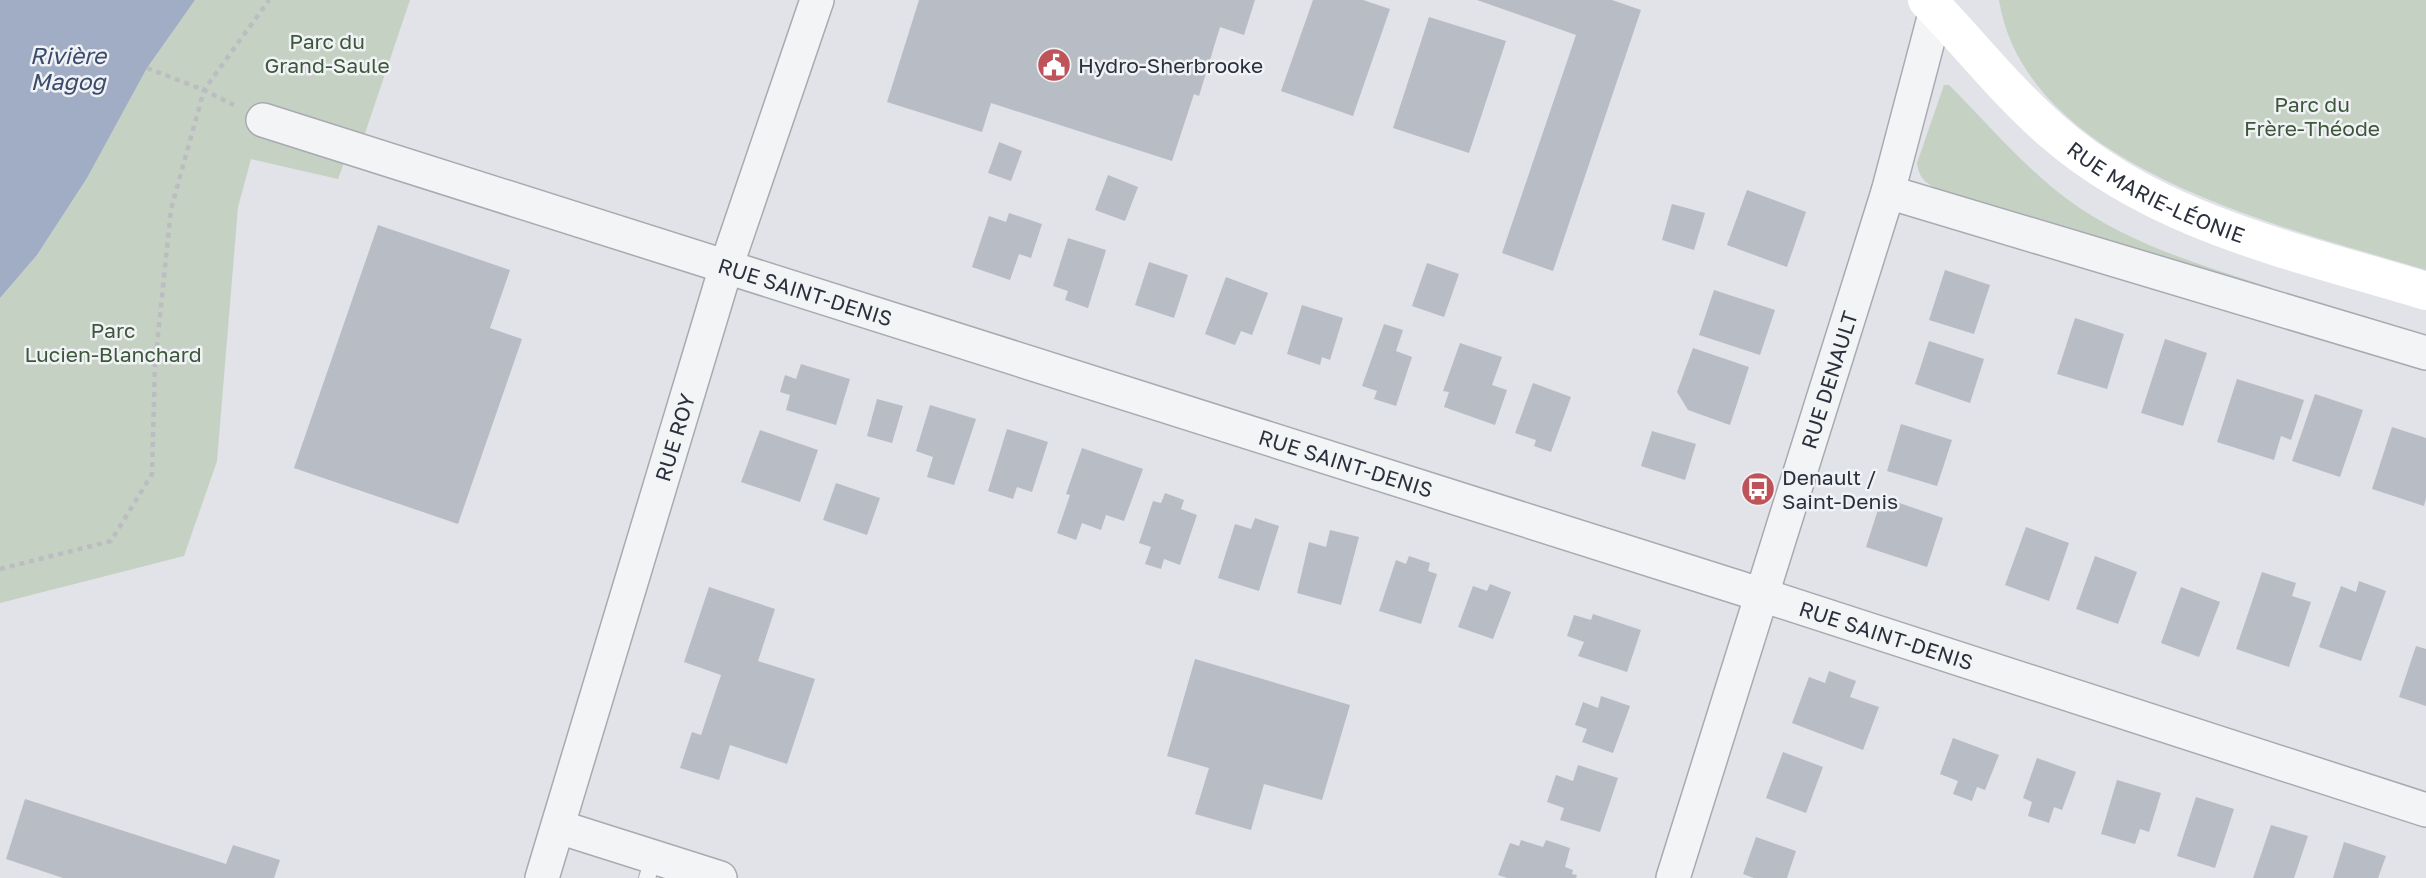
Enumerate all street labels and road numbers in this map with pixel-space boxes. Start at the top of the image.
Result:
street label: RUE MARIE-LÉONIE [2062,136,2248,248]
street label: RUE SAINT-DENIS [715,252,896,332]
street label: RUE DENAULT [1795,308,1863,452]
street label: RUE ROY [649,390,700,484]
street label: RUE SAINT-DENIS [1256,423,1436,503]
street label: RUE SAINT-DENIS [1796,595,1976,676]

